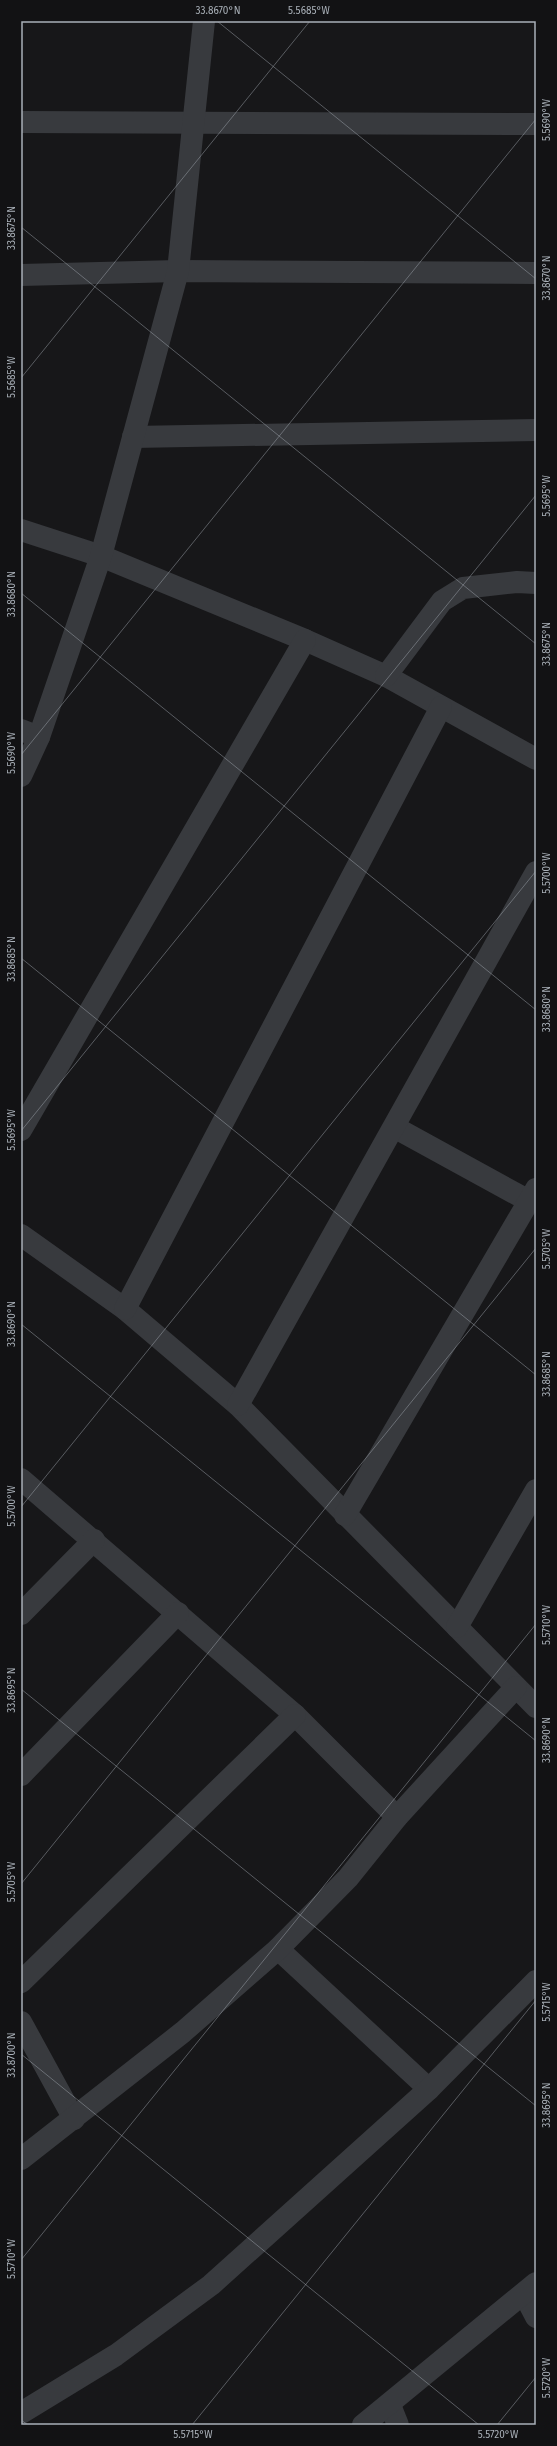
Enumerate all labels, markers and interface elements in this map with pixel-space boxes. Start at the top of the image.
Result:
text: 33.8670°N [196,5,240,17]
text: 5.5685°W [288,5,331,17]
text: 5.5690°W [541,98,553,141]
text: 33.8675°N [6,206,18,250]
text: 33.8670°N [541,256,553,300]
text: 5.5685°W [6,355,18,398]
text: 5.5695°W [541,475,553,517]
text: 33.8680°N [6,571,18,617]
text: 33.8675°N [541,622,553,666]
text: 5.5690°W [6,731,18,774]
text: 5.5700°W [541,852,553,894]
text: 33.8685°N [6,936,18,982]
text: 33.8680°N [541,986,553,1032]
text: 5.5695°W [6,1109,18,1151]
text: 5.5705°W [541,1228,553,1269]
text: 33.8690°N [6,1301,18,1347]
text: 33.8685°N [541,1351,553,1397]
text: 5.5700°W [6,1485,18,1527]
text: 5.5710°W [541,1604,553,1645]
text: 33.8695°N [6,1667,18,1713]
text: 33.8690°N [541,1717,553,1763]
text: 5.5705°W [6,1861,18,1902]
text: 5.5715°W [541,1982,553,2022]
text: 33.8700°N [6,2032,18,2078]
text: 33.8695°N [541,2082,553,2128]
text: 5.5710°W [6,2238,18,2279]
text: 5.5720°W [541,2357,553,2398]
text: 5.5715°W [173,2429,213,2441]
text: 5.5720°W [478,2429,519,2441]

